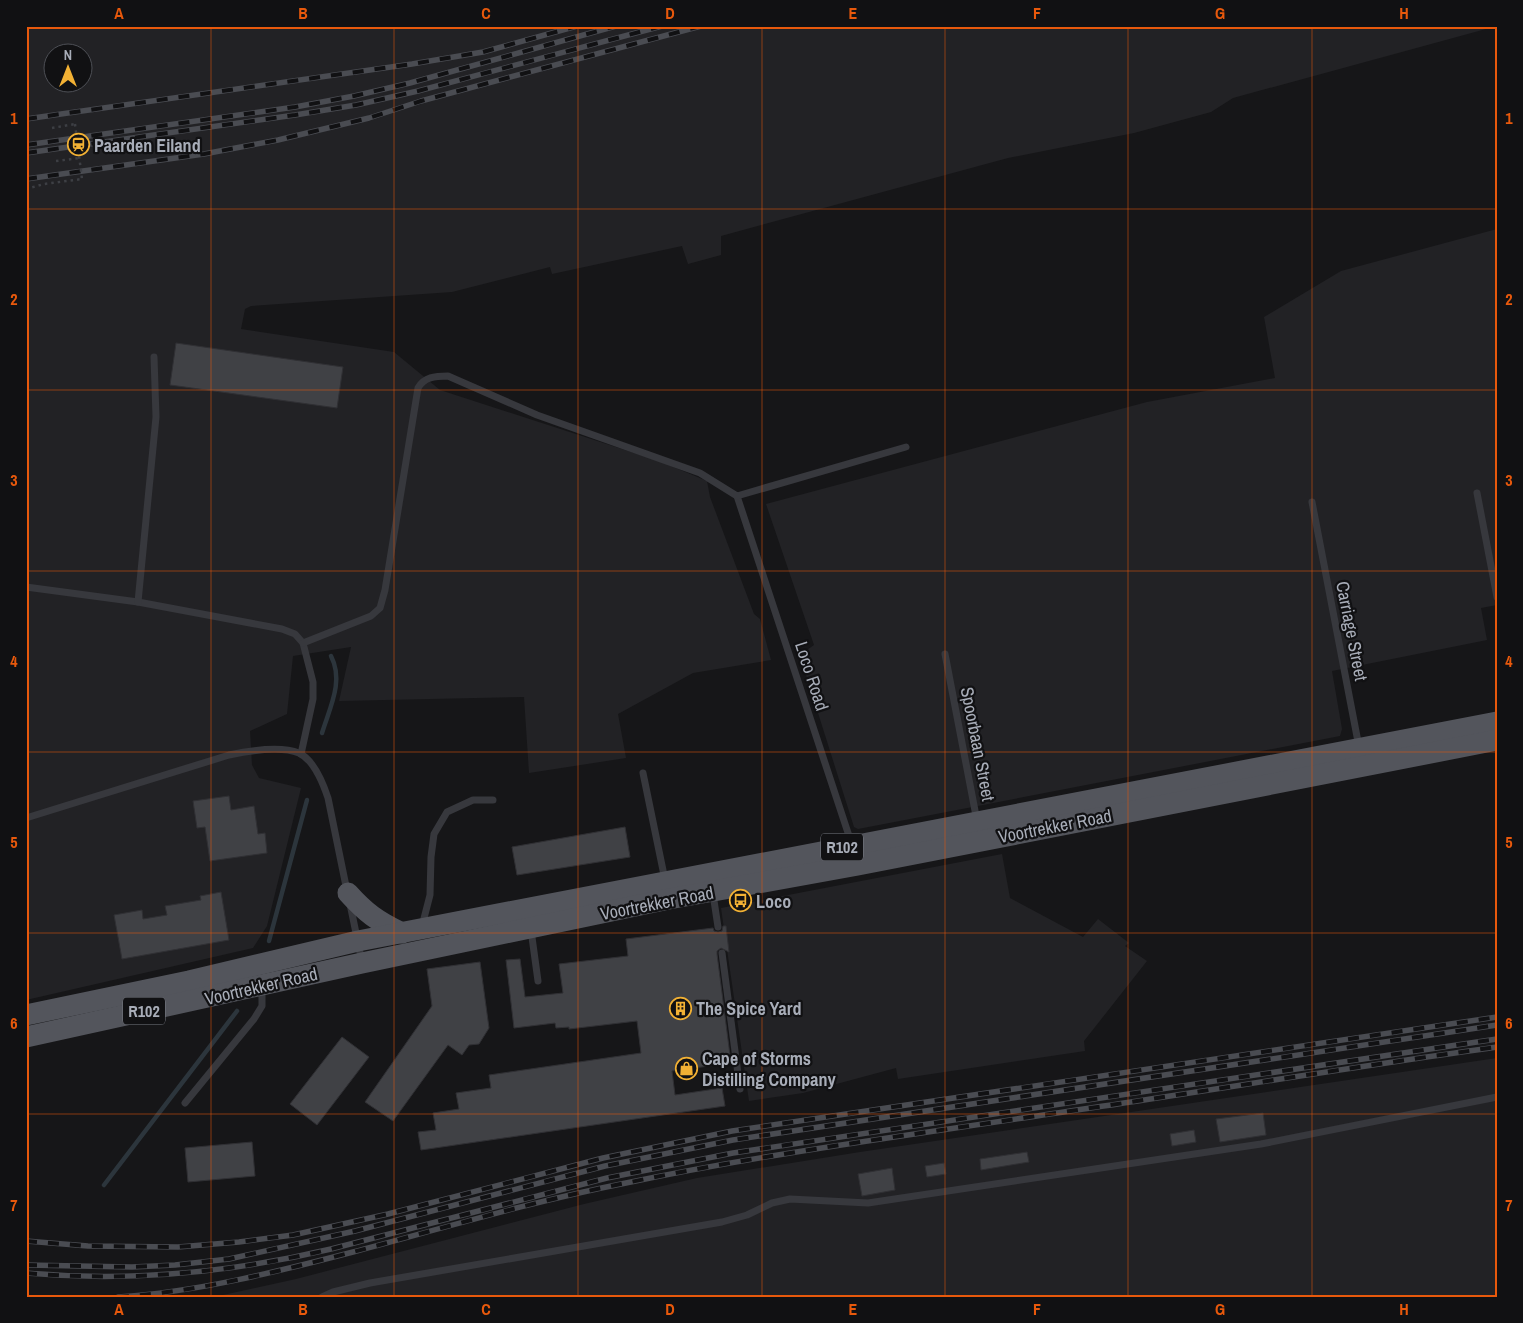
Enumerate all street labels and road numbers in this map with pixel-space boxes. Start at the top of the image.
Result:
street label: Carriage Street [1330,579,1374,683]
street label: Loco Road [789,638,835,714]
street label: Spoorbaan Street [955,685,1001,803]
street label: Voortrekker Road [996,803,1114,849]
road number: R102 [821,834,863,860]
street label: Voortrekker Road [598,880,716,926]
street label: Voortrekker Road [202,961,320,1011]
road number: R102 [123,998,165,1024]

